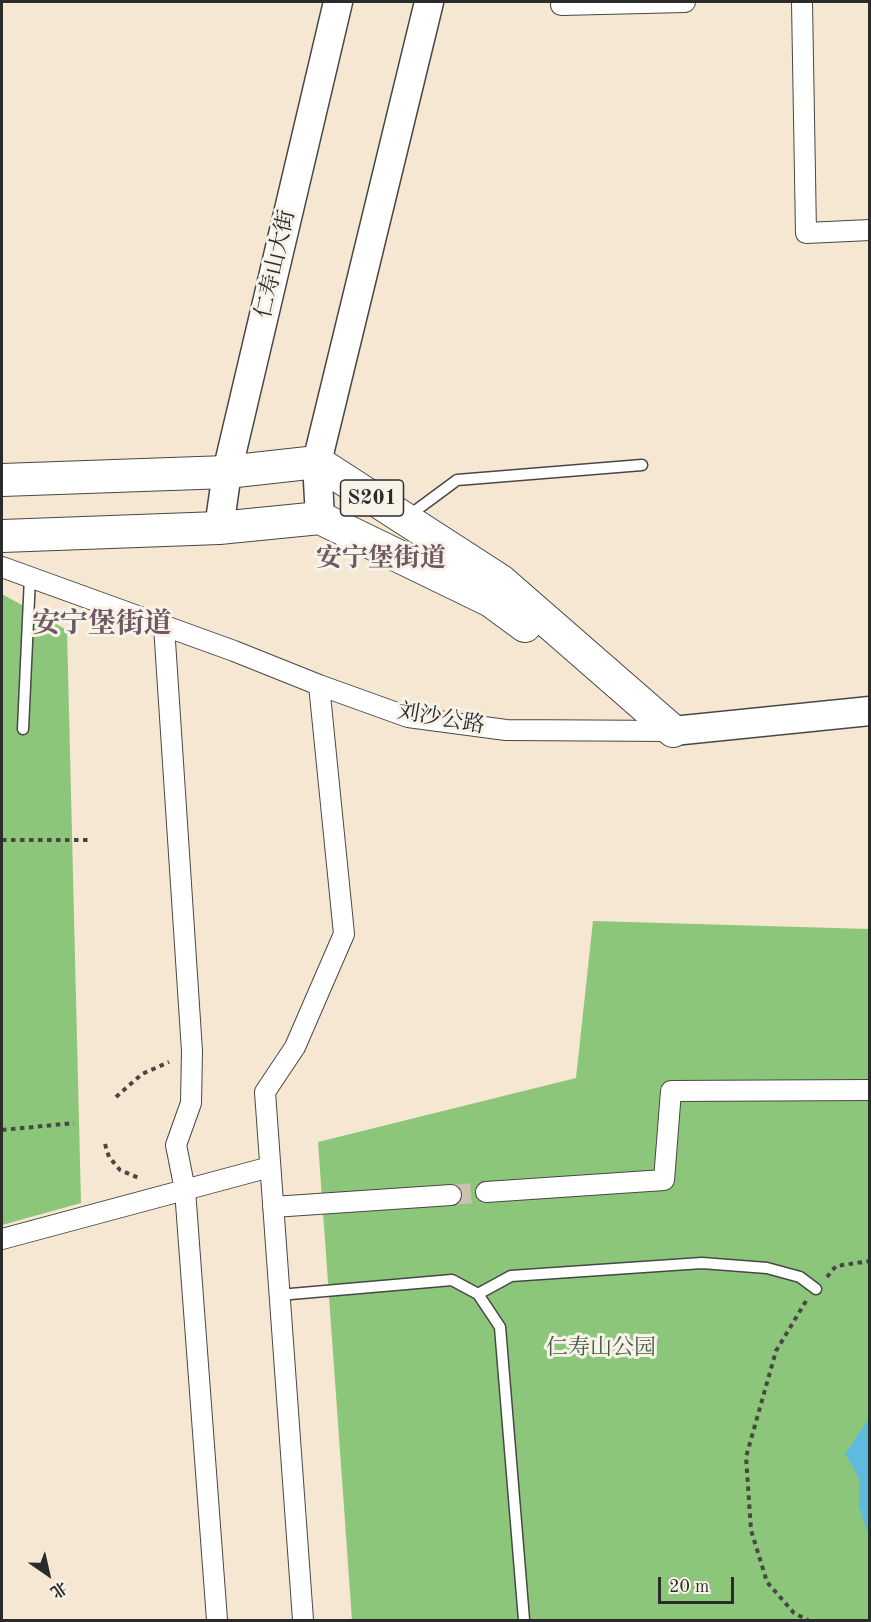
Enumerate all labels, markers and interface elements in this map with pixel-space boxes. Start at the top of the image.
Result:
street label: 仁寿山大街 [251,207,301,321]
road number: S201 [340,480,404,516]
district label: 安宁堡街道 [316,543,446,575]
district label: 安宁堡街道 [32,608,172,642]
street label: 刘沙公路 [395,698,487,740]
park label: 仁寿山公园 [546,1335,656,1361]
north arrow [18,1544,78,1604]
scale bar [661,1565,738,1603]
text: 北 [47,1578,69,1600]
text: 20 m [669,1578,709,1596]

